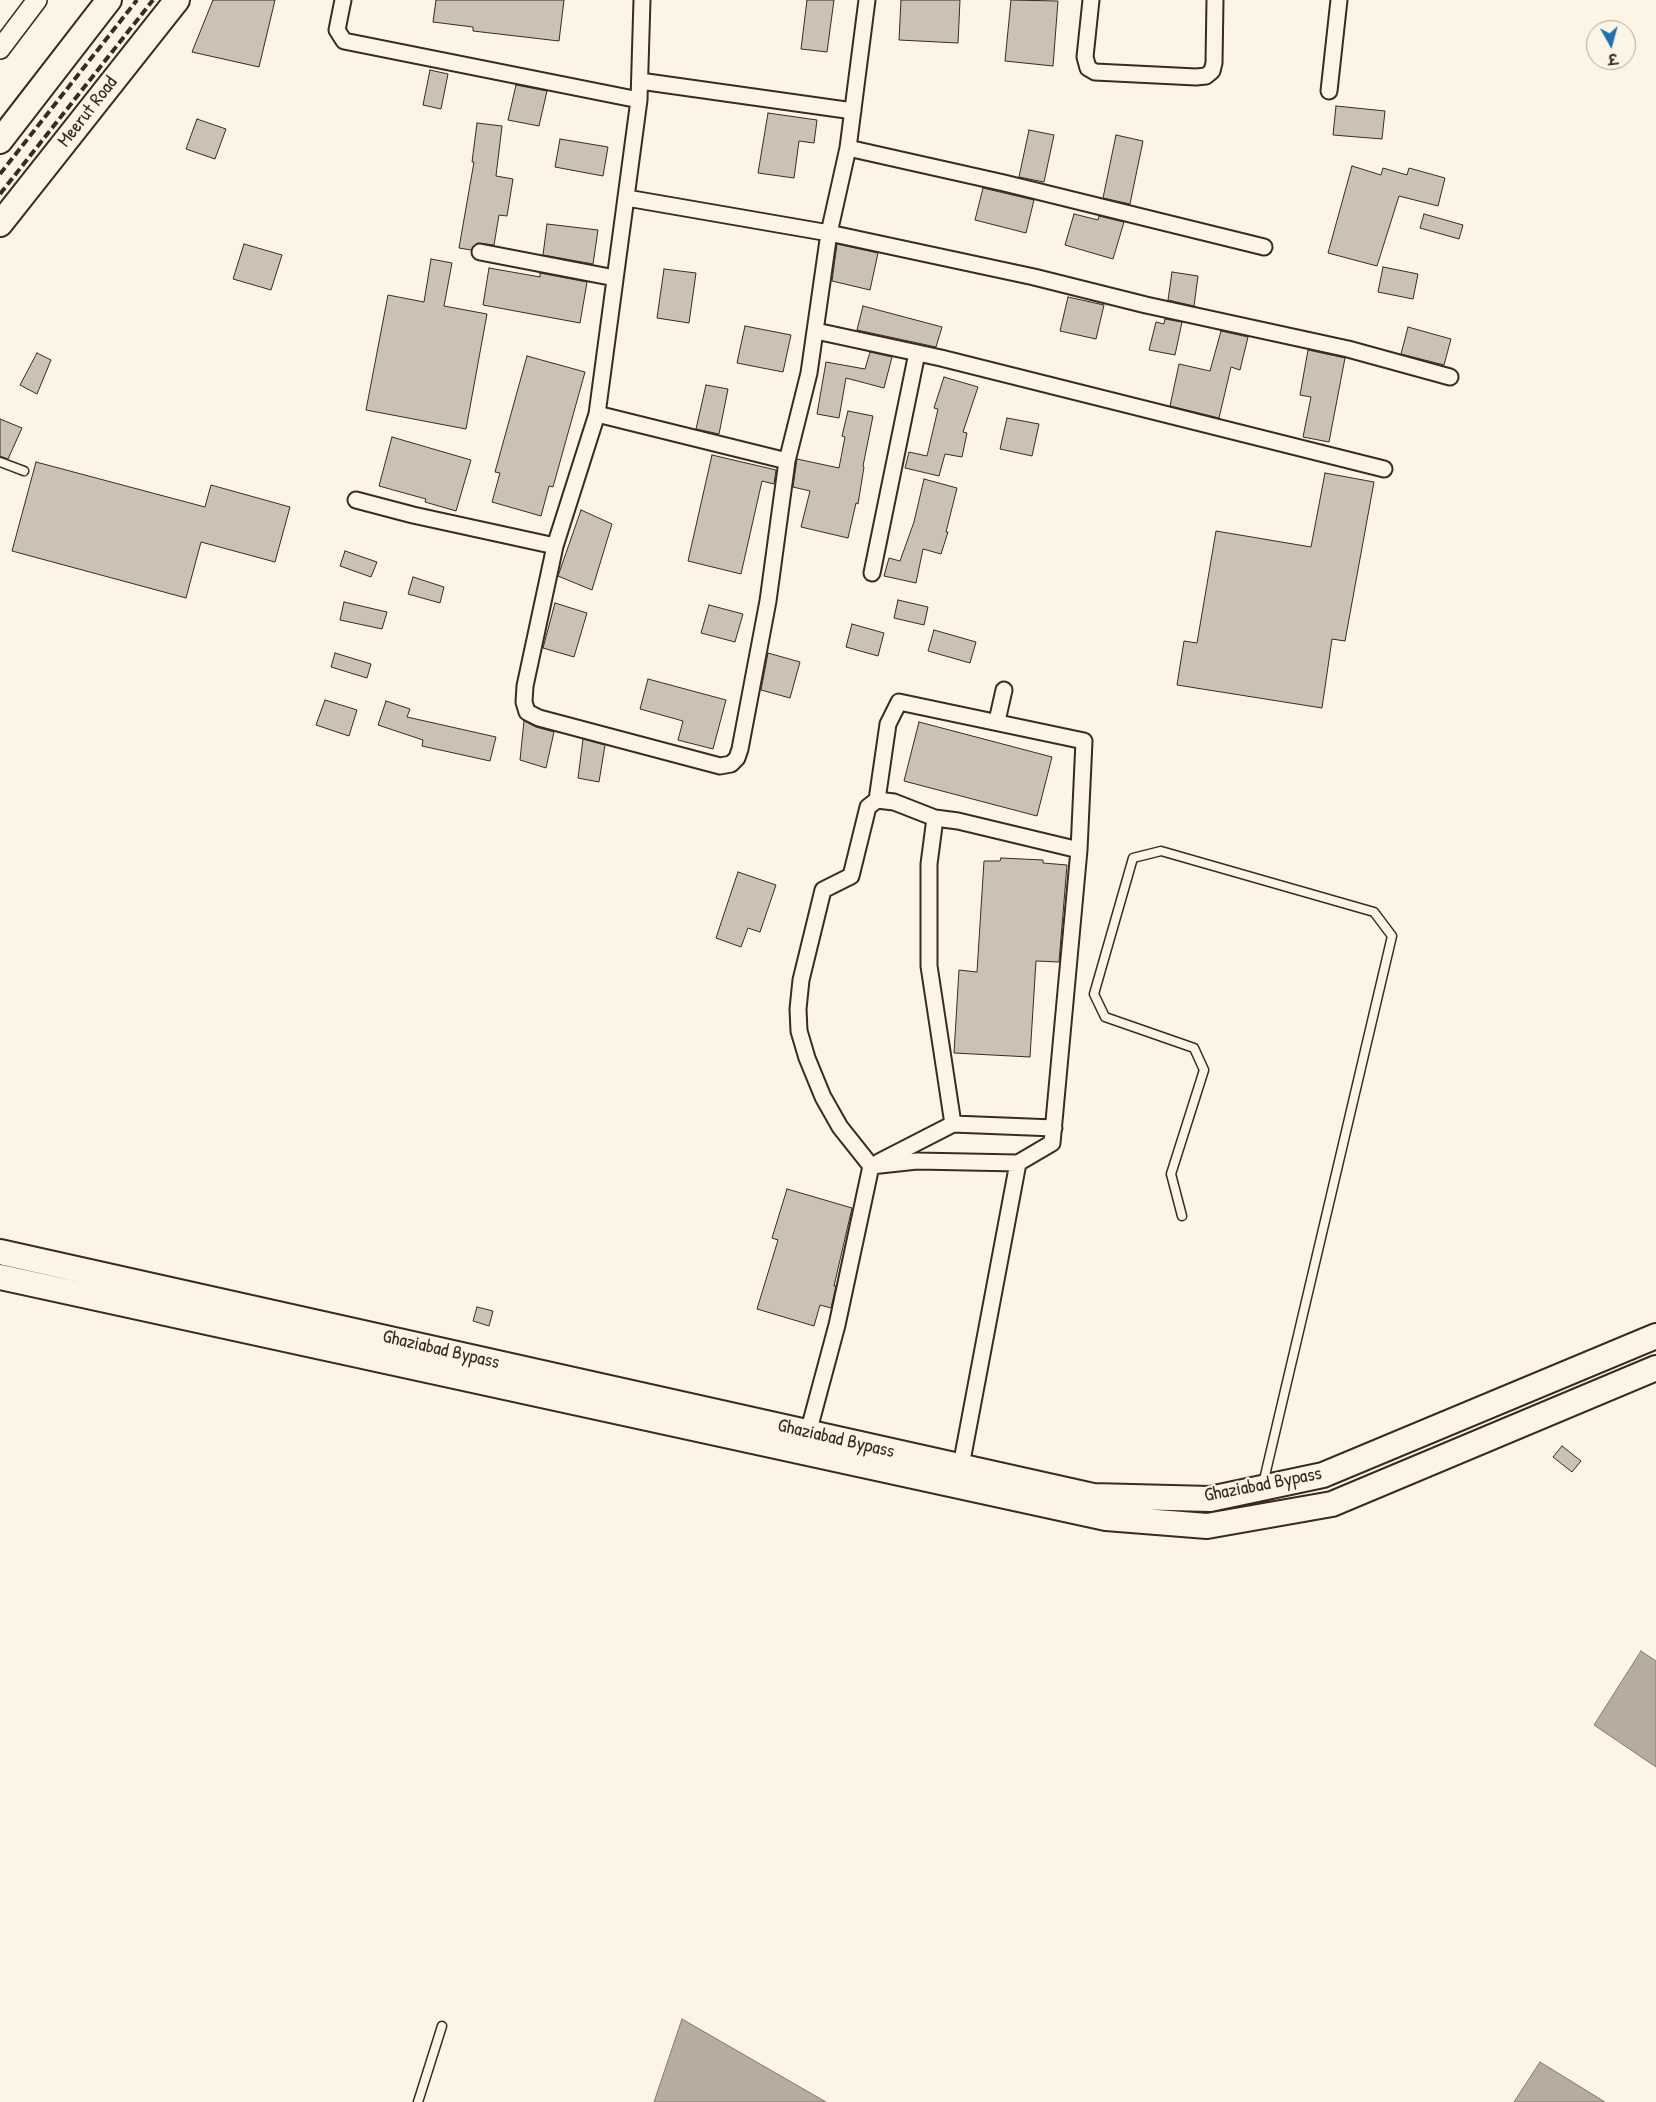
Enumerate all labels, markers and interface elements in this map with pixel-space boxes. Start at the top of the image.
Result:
north arrow [1586,20,1636,70]
text: उ [1607,49,1619,69]
street label: Meerut Road [53,72,123,152]
street label: Ghaziabad Bypass [380,1325,502,1375]
street label: Ghaziabad Bypass [775,1414,897,1464]
street label: Ghaziabad Bypass [1202,1462,1324,1508]

